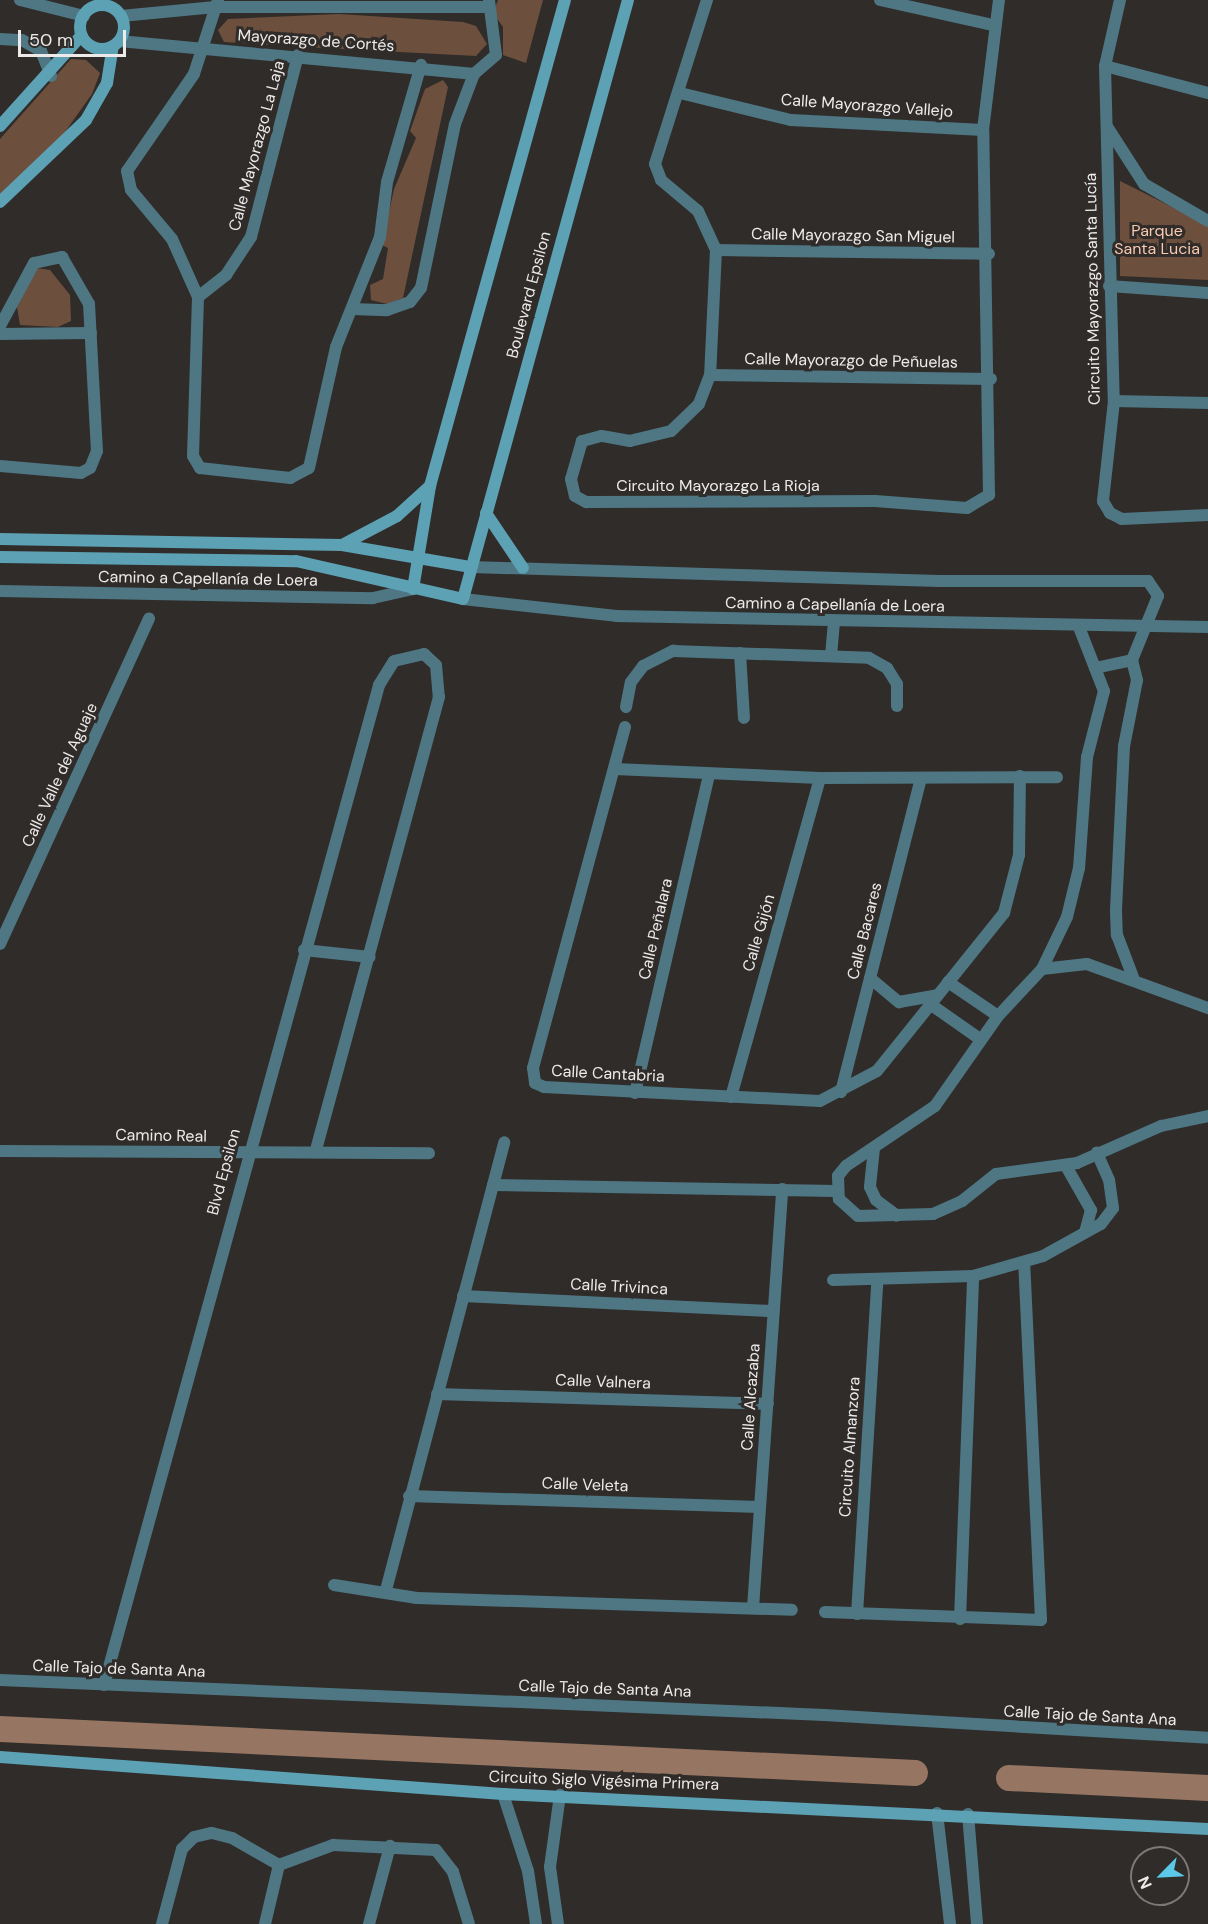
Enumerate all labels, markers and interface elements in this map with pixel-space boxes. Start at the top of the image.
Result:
scale bar [21,18,129,56]
street label: Mayorazgo de Cortés [237,26,395,56]
text: 50 m [29,28,73,52]
street label: Calle Mayorazgo La Laja [225,59,289,233]
street label: Calle Mayorazgo Vallejo [780,90,954,122]
street label: Circuito Mayorazgo Santa Lucía [1081,173,1105,405]
park label: Parque Santa Lucia [1114,221,1200,259]
street label: Calle Mayorazgo San Miguel [751,225,955,247]
street label: Boulevard Epsilon [503,230,555,360]
street label: Calle Mayorazgo de Peñuelas [744,350,958,372]
street label: Circuito Mayorazgo La Rioja [616,476,820,496]
street label: Camino a Capellanía de Loera [98,567,318,591]
street label: Camino a Capellanía de Loera [725,593,945,617]
street label: Calle Valle del Aguaje [18,700,102,850]
street label: Calle Peñalara [635,876,677,982]
street label: Calle Bacares [844,880,886,982]
street label: Calle Gijón [739,892,779,974]
street label: Calle Cantabria [551,1061,665,1087]
street label: Camino Real [115,1126,207,1146]
street label: Blvd Epsilon [203,1127,245,1217]
street label: Calle Trivinca [570,1275,668,1299]
street label: Calle Alcazaba [738,1343,764,1451]
street label: Calle Valnera [555,1371,651,1393]
street label: Circuito Almanzora [836,1376,864,1518]
street label: Calle Veleta [541,1474,629,1496]
street label: Calle Tajo de Santa Ana [32,1656,206,1682]
street label: Calle Tajo de Santa Ana [518,1676,692,1702]
street label: Calle Tajo de Santa Ana [1003,1702,1177,1730]
street label: Circuito Siglo Vigésima Primera [488,1767,720,1795]
north arrow [1130,1846,1190,1906]
text: N [1133,1873,1157,1892]

